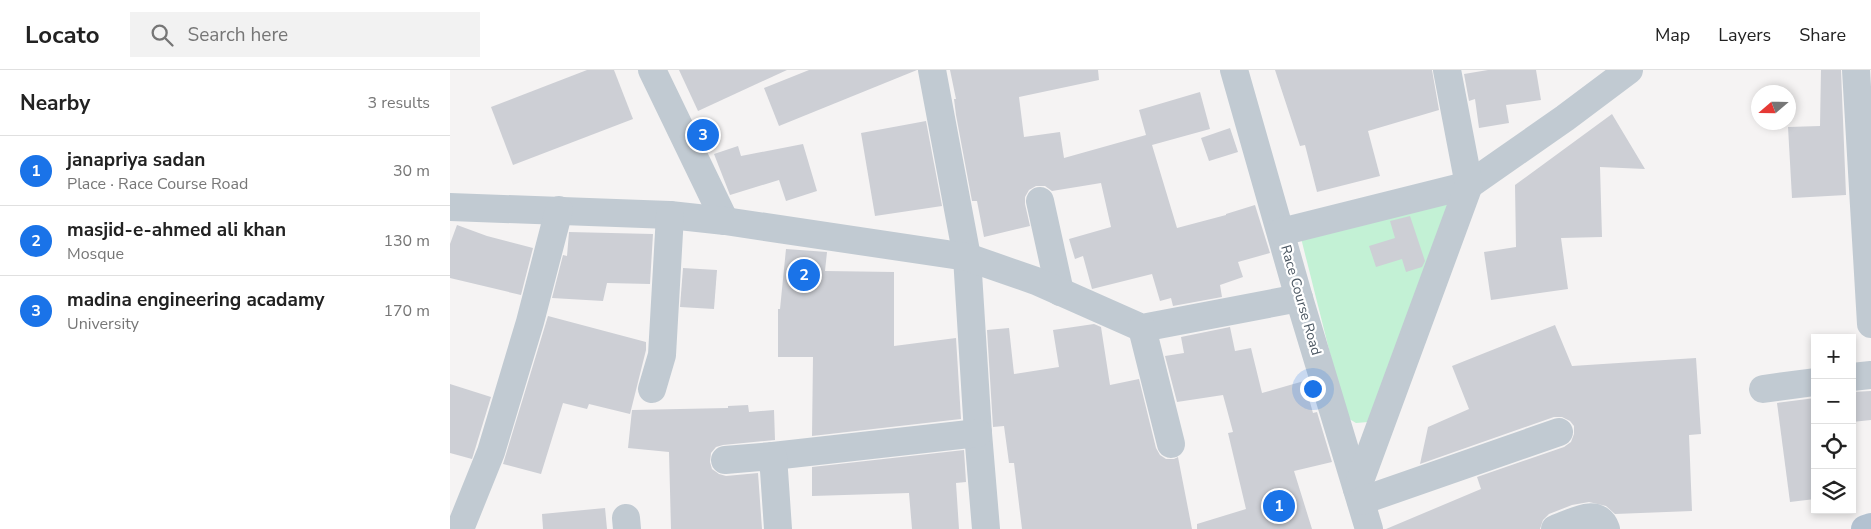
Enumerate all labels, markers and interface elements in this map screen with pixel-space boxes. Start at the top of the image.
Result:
search box [130,12,480,57]
text: Locato [25,19,100,51]
icon: search [148,21,176,49]
text: Search here [188,22,288,48]
text: Map [1655,23,1690,47]
text: Layers [1718,23,1771,47]
text: Share [1799,23,1846,47]
north arrow [1751,85,1796,130]
text: Nearby [20,89,90,117]
text: 3 results [368,92,430,114]
pin: 3 [687,116,719,154]
text: janapriya sadan [67,147,205,173]
text: 1 [31,160,41,182]
text: 30 m [393,160,430,182]
text: Place · Race Course Road [67,173,248,195]
text: masjid-e-ahmed ali khan [67,217,286,243]
text: 2 [31,230,41,252]
text: 130 m [383,230,430,252]
text: Mosque [67,243,124,265]
street label: Race Course Road [1276,243,1326,357]
pin: 2 [788,256,820,294]
text: madina engineering acadamy [67,287,324,313]
text: 3 [31,300,41,322]
text: 170 m [383,300,430,322]
text: University [67,313,139,335]
map controls [1811,334,1856,514]
button: + [1811,334,1856,379]
your location [1300,376,1326,402]
button: − [1811,379,1856,424]
button: locate [1811,424,1856,469]
button: layers [1811,469,1856,514]
pin: 1 [1263,487,1295,525]

